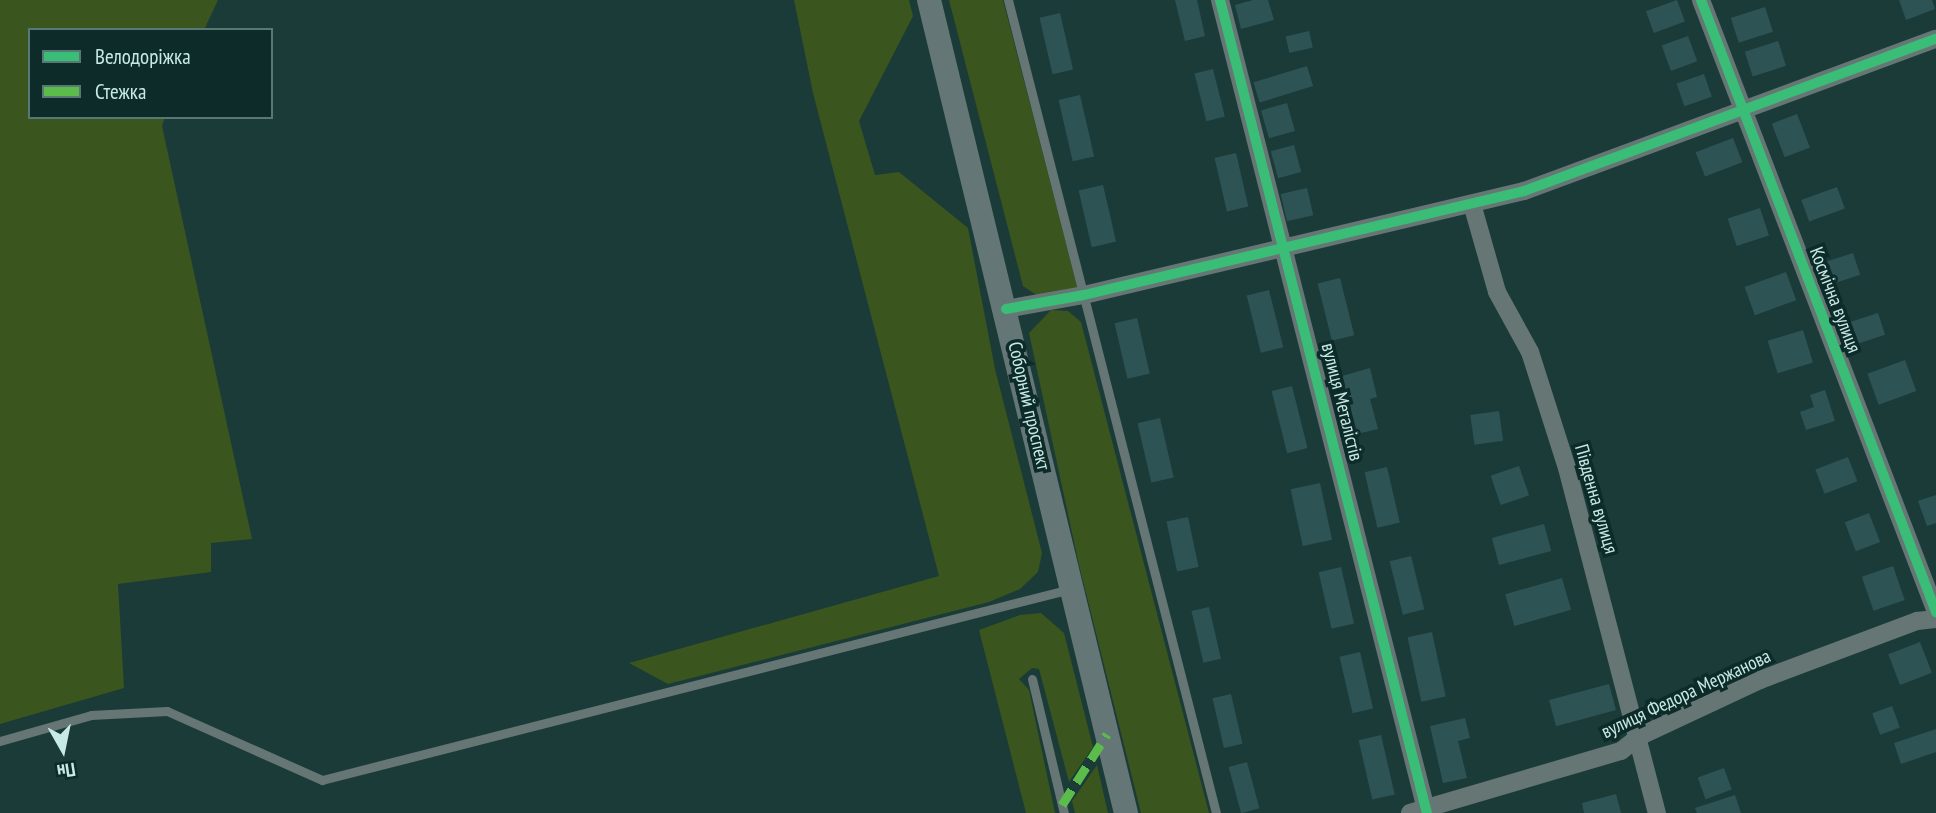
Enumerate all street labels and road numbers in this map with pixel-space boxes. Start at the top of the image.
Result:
street label: Космічна вулиця [1804,244,1866,356]
street label: Соборний проспект [1003,340,1055,472]
street label: вулиця Металістів [1316,341,1368,463]
street label: Південна вулиця [1570,442,1622,556]
street label: вулиця Федора Мержанова [1598,645,1774,743]

